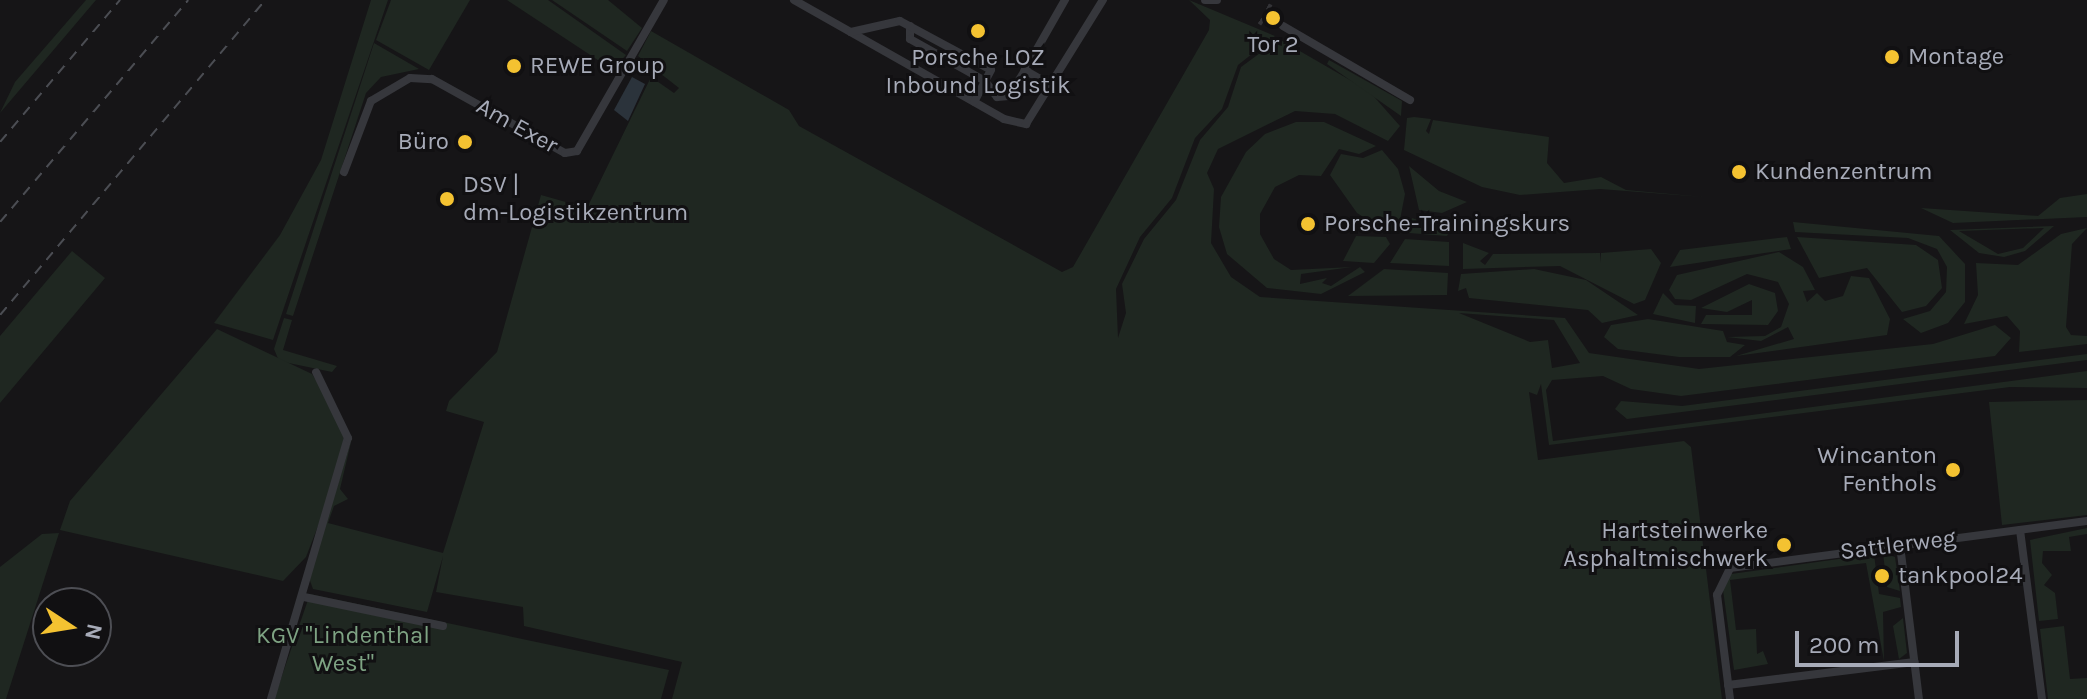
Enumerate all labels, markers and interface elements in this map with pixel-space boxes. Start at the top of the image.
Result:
marker: Tor 2 [1264,9,1282,27]
marker: Porsche LOZ Inbound Logistik [969,22,987,40]
place label: Tor 2 [1247,31,1299,59]
place label: Montage [1908,43,2004,71]
place label: Porsche LOZ Inbound Logistik [886,44,1070,100]
marker: Montage [1883,48,1901,66]
place label: REWE Group [530,52,665,80]
marker: REWE Group [505,57,523,75]
street label: Am Exer [471,92,563,160]
place label: Büro [398,128,449,156]
marker: Büro [456,133,474,151]
place label: Kundenzentrum [1755,158,1933,186]
marker: Kundenzentrum [1730,163,1748,181]
place label: DSV | dm-Logistikzentrum [463,171,688,227]
marker: DSV | dm-Logistikzentrum [438,190,456,208]
place label: Porsche-Trainingskurs [1324,210,1570,238]
marker: Porsche-Trainingskurs [1299,215,1317,233]
place label: Wincanton Fenthols [1817,442,1937,498]
marker: Wincanton Fenthols [1944,461,1962,479]
place label: Hartsteinwerke Asphaltmischwerk [1563,517,1768,573]
street label: Sattlerweg [1838,524,1958,566]
marker: Hartsteinwerke Asphaltmischwerk [1775,536,1793,554]
place label: tankpool24 [1898,562,2023,590]
marker: tankpool24 [1873,567,1891,585]
north arrow [32,587,112,667]
scale bar [1799,615,1963,665]
text: N [79,621,108,642]
park label: KGV "Lindenthal West" [256,622,430,678]
text: 200 m [1809,631,1880,659]

